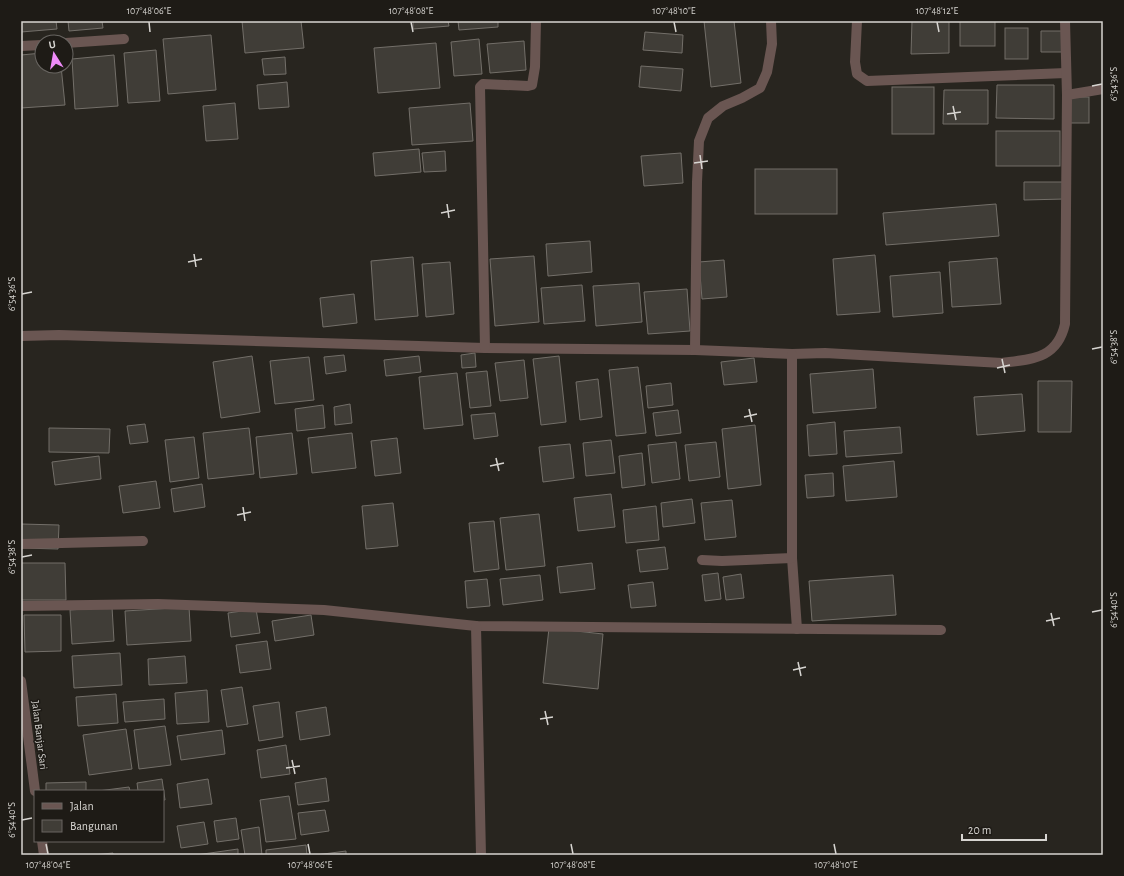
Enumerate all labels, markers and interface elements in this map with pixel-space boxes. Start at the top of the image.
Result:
text: 107°48'06"E [127,6,171,16]
text: 107°48'08"E [389,6,434,16]
text: 107°48'10"E [652,6,696,16]
text: 107°48'12"E [916,6,958,16]
north arrow [34,34,74,74]
text: U [48,39,57,51]
text: 6°54'36"S [1109,66,1119,101]
text: 6°54'36"S [7,276,17,311]
text: 6°54'38"S [1109,329,1119,364]
text: 6°54'38"S [7,539,17,574]
text: 6°54'40"S [1109,592,1119,628]
street label: Jalan Banjar Sari [30,700,49,770]
legend [34,790,164,842]
text: Jalan [70,800,94,812]
text: 6°54'40"S [7,802,17,838]
scale bar [962,816,1046,842]
text: Bangunan [70,820,118,832]
text: 20 m [968,824,991,836]
text: 107°48'04"E [26,860,71,870]
text: 107°48'06"E [288,860,332,870]
text: 107°48'08"E [551,860,596,870]
text: 107°48'10"E [814,860,858,870]

